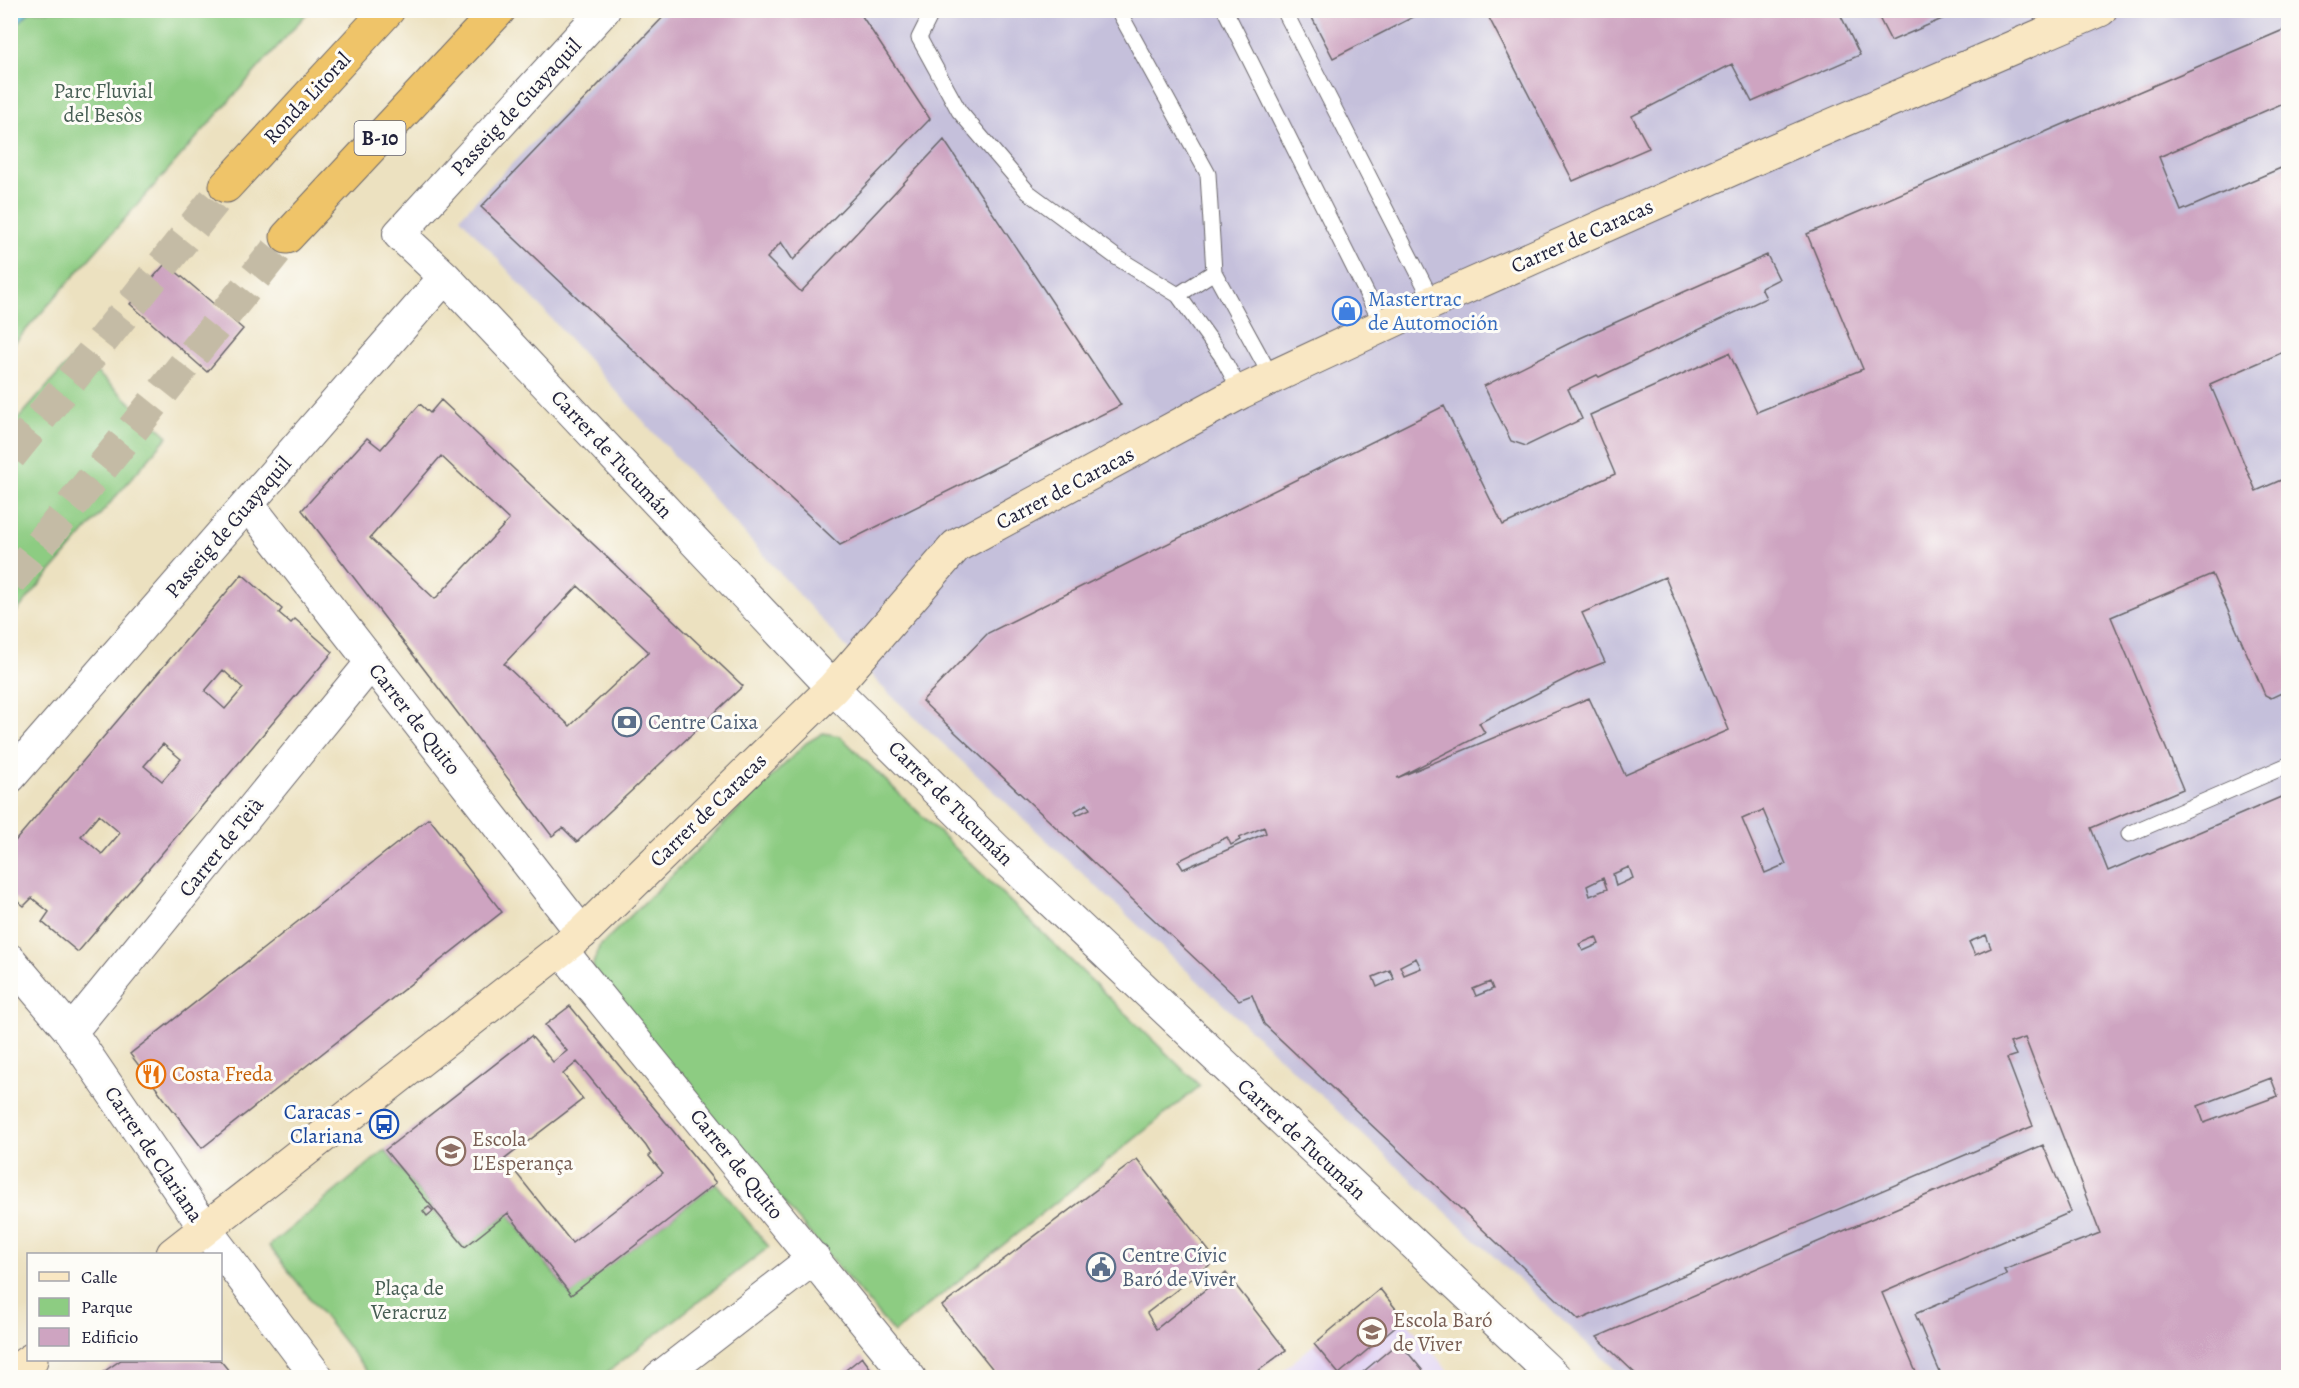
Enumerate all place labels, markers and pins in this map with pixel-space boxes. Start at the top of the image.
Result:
place label: Mastertrac de Automoción [1368,285,1498,337]
shop icon: Mastertrac de Automoción [1331,295,1363,327]
bank icon: Centre Caixa [611,706,643,738]
place label: Centre Caixa [648,708,758,736]
restaurant icon: Costa Freda [135,1058,167,1090]
place label: Costa Freda [172,1060,273,1088]
place label: Caracas - Clariana [284,1098,363,1150]
bus stop icon: Caracas - Clariana [368,1108,400,1140]
place label: Escola L'Esperança [472,1125,573,1177]
school or university icon: Escola L'Esperança [435,1135,467,1167]
place label: Centre Cívic Baró de Viver [1122,1241,1236,1293]
public building icon: Centre Cívic Baró de Viver [1085,1251,1117,1283]
place label: Escola Baró de Viver [1393,1306,1493,1358]
school or university icon: Escola Baró de Viver [1356,1316,1388,1348]

